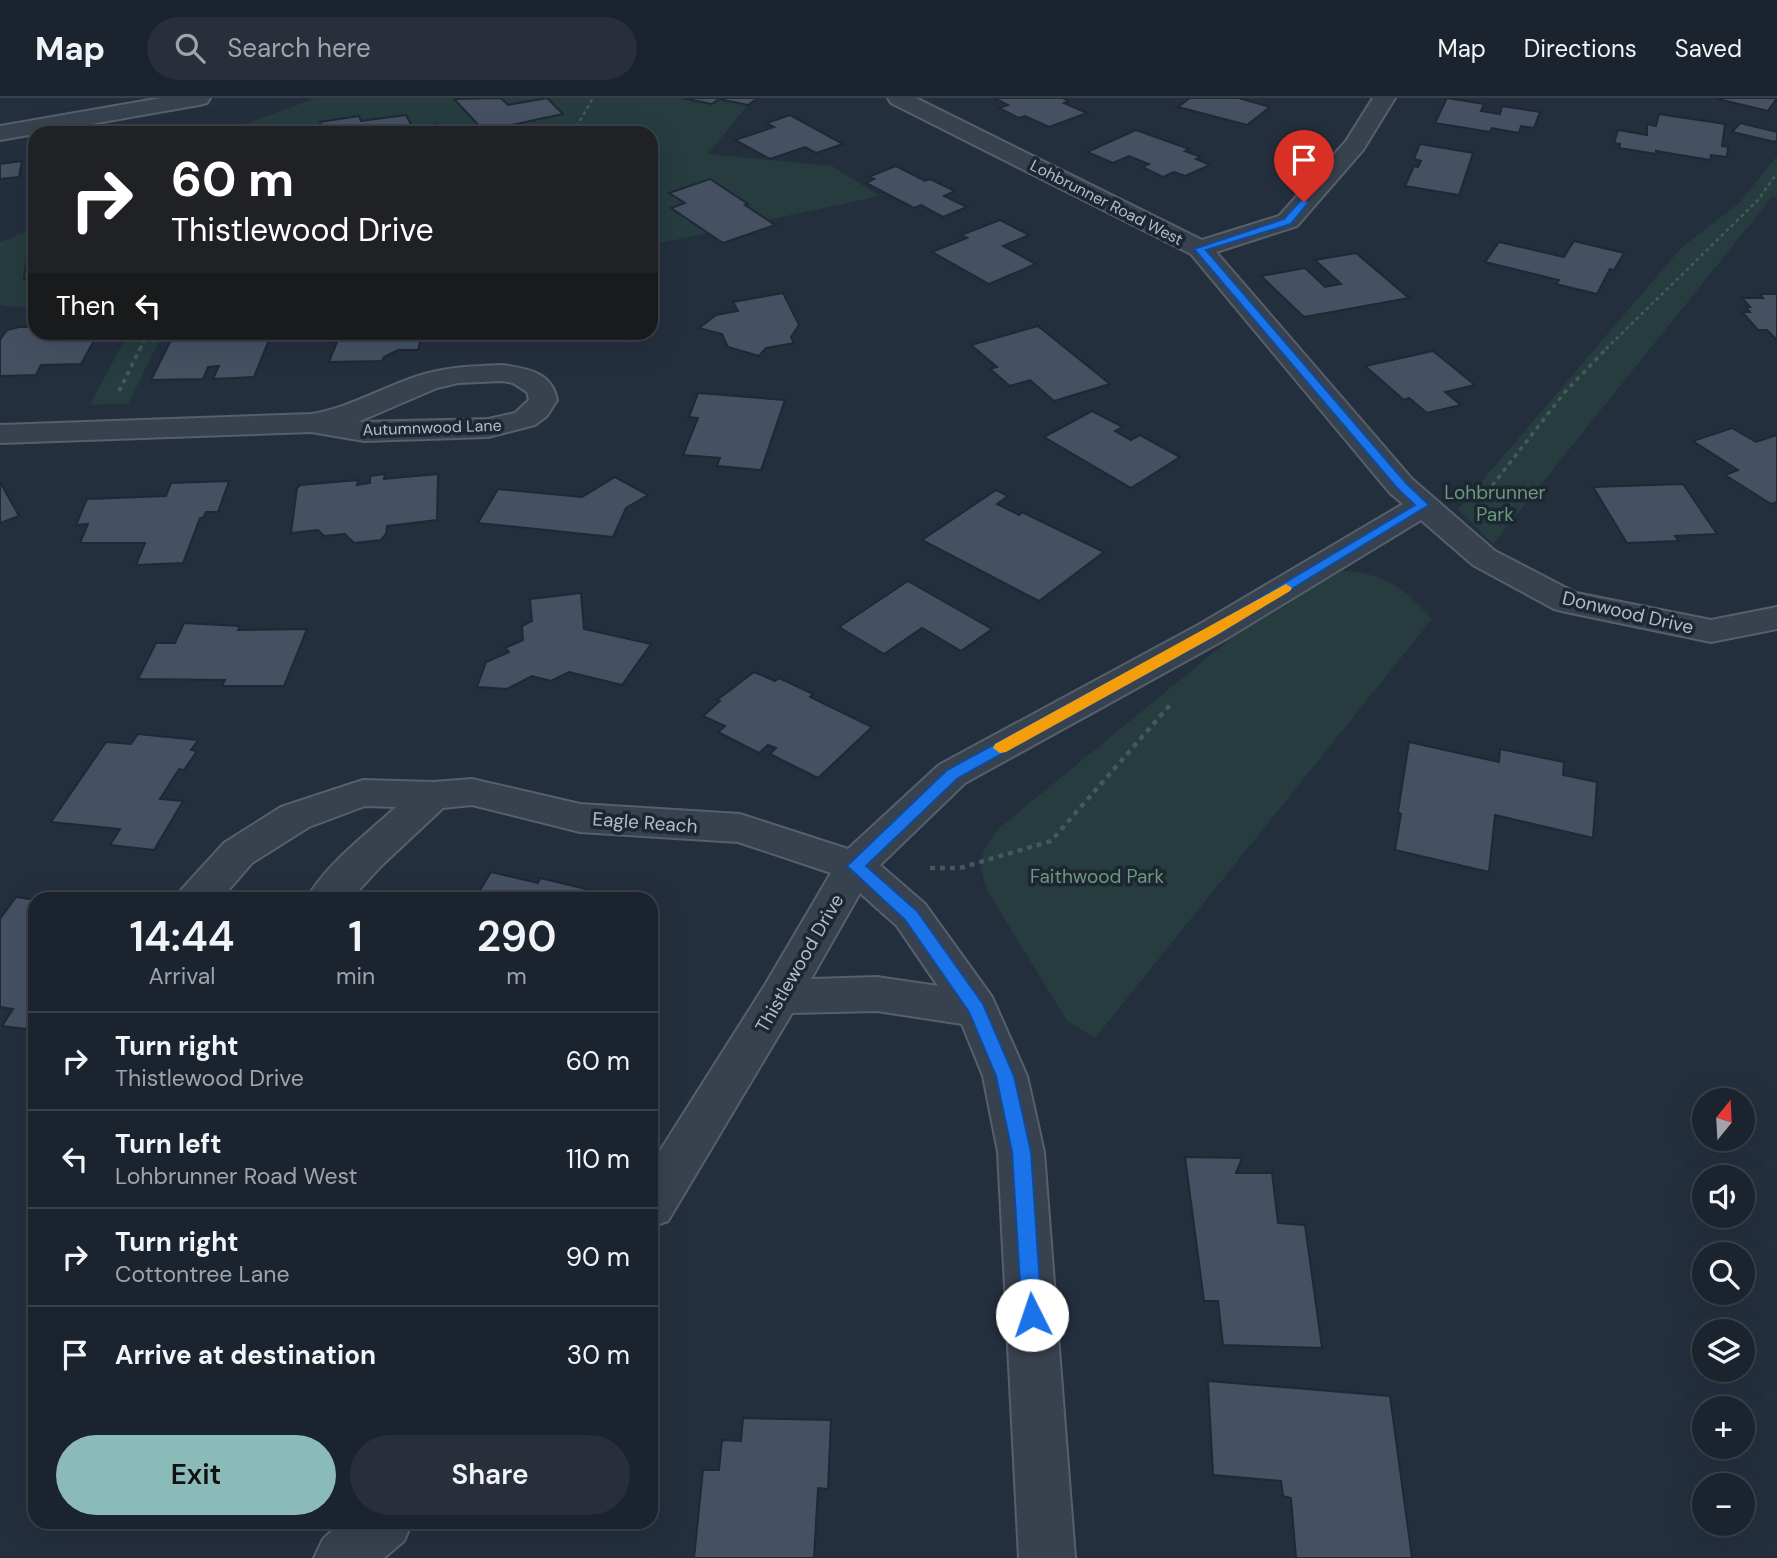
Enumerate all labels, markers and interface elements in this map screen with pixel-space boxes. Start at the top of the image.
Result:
search box [147,17,637,80]
text: Map [35,27,105,70]
icon: search [171,29,209,67]
text: Search here [227,31,371,65]
text: Map [1438,33,1486,64]
text: Directions [1524,33,1637,64]
text: Saved [1675,33,1742,64]
pin [1274,130,1334,202]
icon: arrive [1285,141,1323,179]
text: 60 m [171,147,294,211]
icon: right [56,154,147,245]
street label: Lohbrunner Road West [1027,155,1187,250]
text: Thistlewood Drive [171,209,434,251]
icon: left [129,287,167,325]
text: Then [56,289,115,323]
street label: Autumnwood Lane [362,415,502,440]
park label: Lohbrunner Park [1444,480,1546,527]
street label: Donwood Drive [1560,585,1696,640]
street label: Eagle Reach [592,806,698,839]
park label: Faithwood Park [1030,864,1164,889]
street label: Thistlewood Drive [750,889,849,1037]
text: 14:44 [129,909,235,964]
text: 1 [348,909,363,964]
text: 290 [477,909,557,964]
text: Arrival [148,961,215,991]
text: min [336,961,375,991]
text: m [506,961,527,991]
text: Turn right [115,1029,239,1063]
icon: right [56,1042,94,1080]
text: 60 m [566,1044,630,1078]
text: Thistlewood Drive [115,1063,304,1093]
north arrow [1692,1088,1755,1152]
map controls [1692,1088,1755,1536]
text: Turn left [115,1127,222,1161]
icon: left [56,1140,94,1178]
text: 110 m [566,1142,630,1176]
text: Lohbrunner Road West [115,1161,358,1191]
button: sound [1692,1165,1755,1228]
text: Turn right [115,1225,239,1259]
icon: right [56,1238,94,1276]
text: 90 m [566,1240,630,1274]
button: search [1692,1242,1755,1305]
text: Cottontree Lane [115,1259,289,1289]
position arrow [995,1278,1069,1352]
button: layers [1692,1319,1755,1382]
icon: arrive [56,1336,94,1374]
text: Arrive at destination [115,1338,376,1372]
text: 30 m [567,1338,630,1372]
button: + [1692,1396,1755,1459]
button: Exit [56,1435,336,1515]
button: Share [350,1435,630,1515]
button: − [1692,1473,1755,1536]

